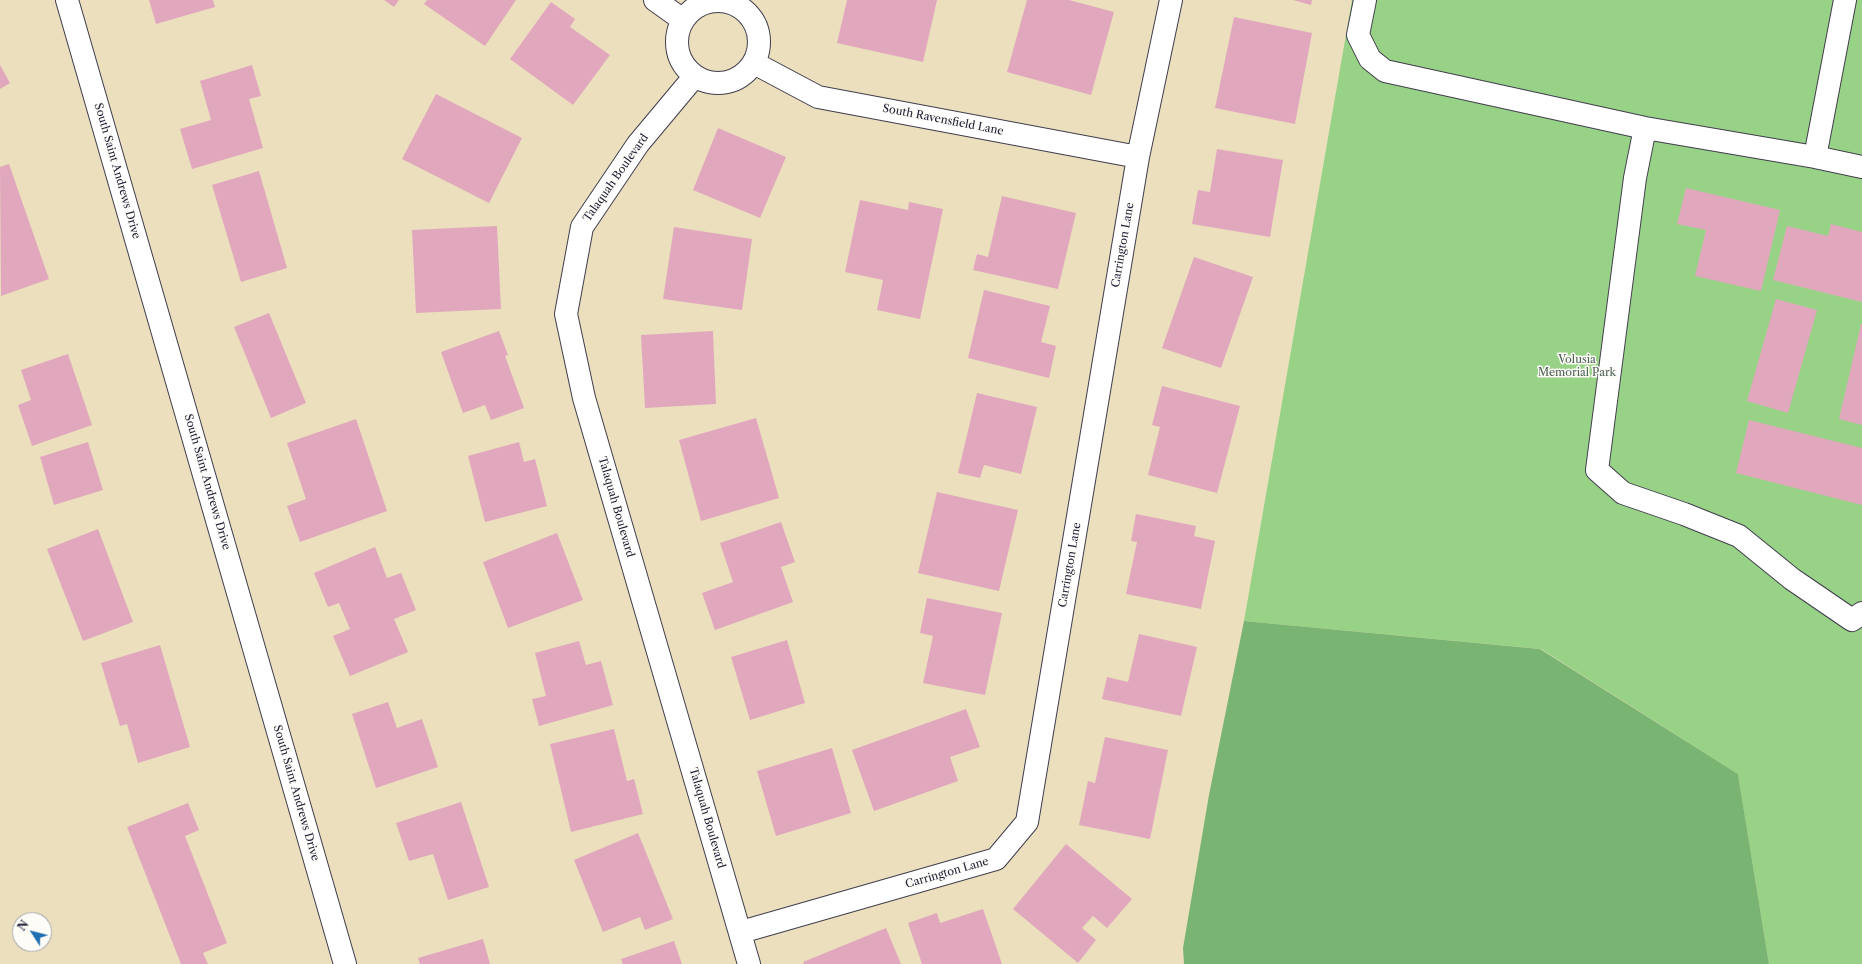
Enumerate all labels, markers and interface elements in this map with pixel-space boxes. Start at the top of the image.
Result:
street label: South Saint Andrews Drive [91,102,143,240]
street label: South Ravensfield Lane [881,102,1005,138]
street label: Talaquah Boulevard [581,132,651,224]
street label: Carrington Lane [1109,201,1137,289]
park label: Volusia Memorial Park [1538,353,1616,379]
street label: South Saint Andrews Drive [181,413,233,551]
street label: Talaquah Boulevard [595,455,637,559]
street label: Carrington Lane [1056,521,1084,609]
street label: South Saint Andrews Drive [270,724,322,862]
street label: Talaquah Boulevard [686,766,728,870]
street label: Carrington Lane [904,855,990,891]
north arrow [12,912,52,952]
text: N [15,918,32,934]

